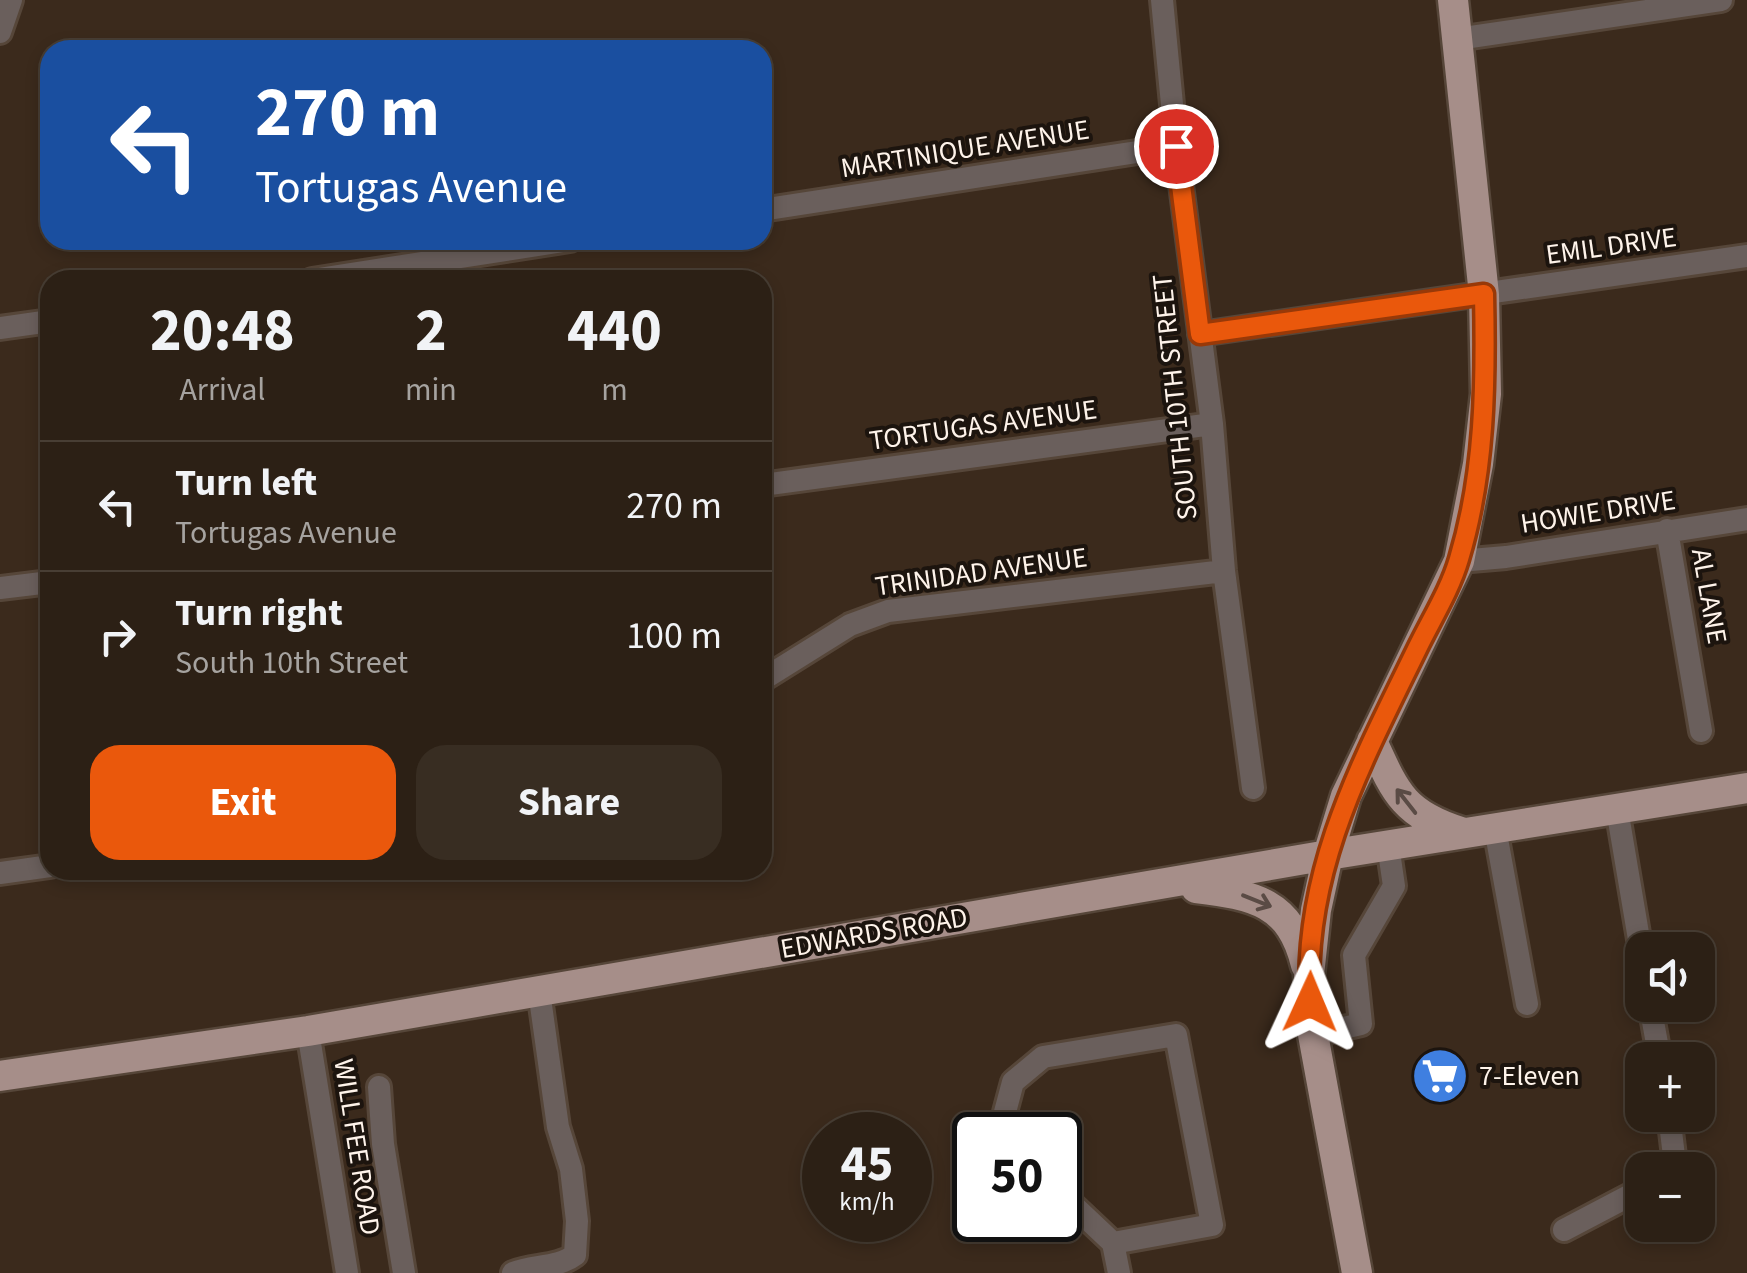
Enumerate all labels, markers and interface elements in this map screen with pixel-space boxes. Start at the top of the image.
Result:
text: 270 m [255,63,440,163]
icon: left [90,80,220,210]
pin [1134,104,1219,189]
street label: MARTINIQUE AVENUE [838,110,1092,188]
icon: arrive [1149,119,1204,174]
text: Tortugas Avenue [255,156,567,220]
street label: EMIL DRIVE [1543,217,1679,275]
street label: SOUTH 10TH STREET [1142,272,1208,522]
text: 20:48 [150,289,295,374]
text: 2 [415,289,447,374]
text: 440 [567,289,662,374]
text: Arrival [179,367,265,413]
text: min [405,367,457,413]
text: m [601,367,628,413]
street label: TORTUGAS AVENUE [867,389,1099,461]
text: Turn left [175,456,317,510]
icon: left [90,479,145,534]
text: 270 m [626,479,722,533]
street label: HOWIE DRIVE [1518,480,1678,544]
text: Tortugas Avenue [175,510,397,556]
street label: TRINIDAD AVENUE [872,537,1090,607]
street label: AL LANE [1681,545,1737,647]
text: Turn right [175,586,343,640]
icon: right [90,609,145,664]
text: 100 m [626,609,722,663]
text: South 10th Street [175,640,408,686]
button: Exit [90,745,396,860]
button: Share [416,745,722,860]
one-way arrow [1395,788,1417,814]
one-way arrow [1241,893,1272,911]
street label: EDWARDS ROAD [777,897,971,969]
map controls [1625,932,1715,1242]
button: sound [1625,932,1715,1022]
position arrow [1258,950,1362,1054]
button: + [1625,1042,1715,1132]
supermarket icon: 7-Eleven [1410,1046,1470,1106]
street label: WILL FEE ROAD [323,1056,391,1238]
place label: 7-Eleven [1479,1056,1580,1096]
speed limit sign: 50 [952,1112,1082,1242]
text: 45 [841,1129,893,1200]
button: − [1625,1152,1715,1242]
text: km/h [839,1184,895,1220]

